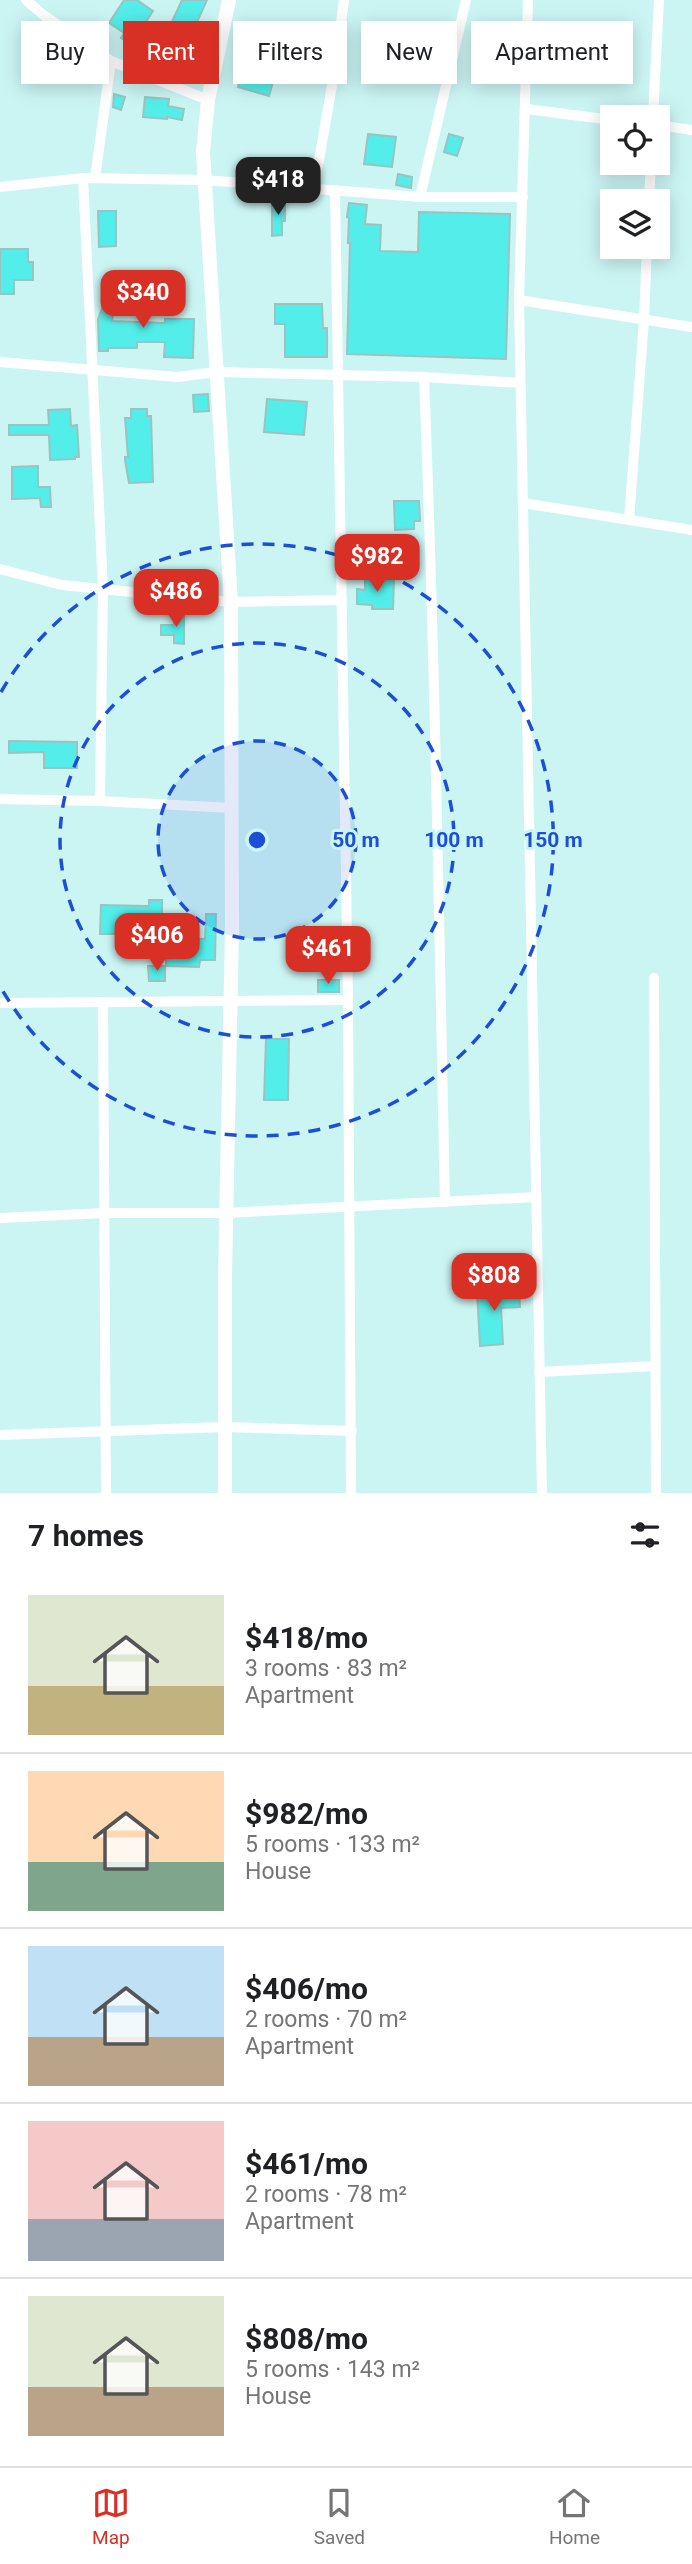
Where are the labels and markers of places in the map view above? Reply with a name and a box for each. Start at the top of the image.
pin: $418 [237,158,319,217]
pin: $340 [102,270,184,330]
pin: $982 [336,534,418,594]
pin: $486 [135,570,217,629]
centre of rings [245,828,269,852]
pin: $406 [116,914,198,973]
pin: $461 [287,926,369,986]
pin: $808 [453,1254,535,1313]

